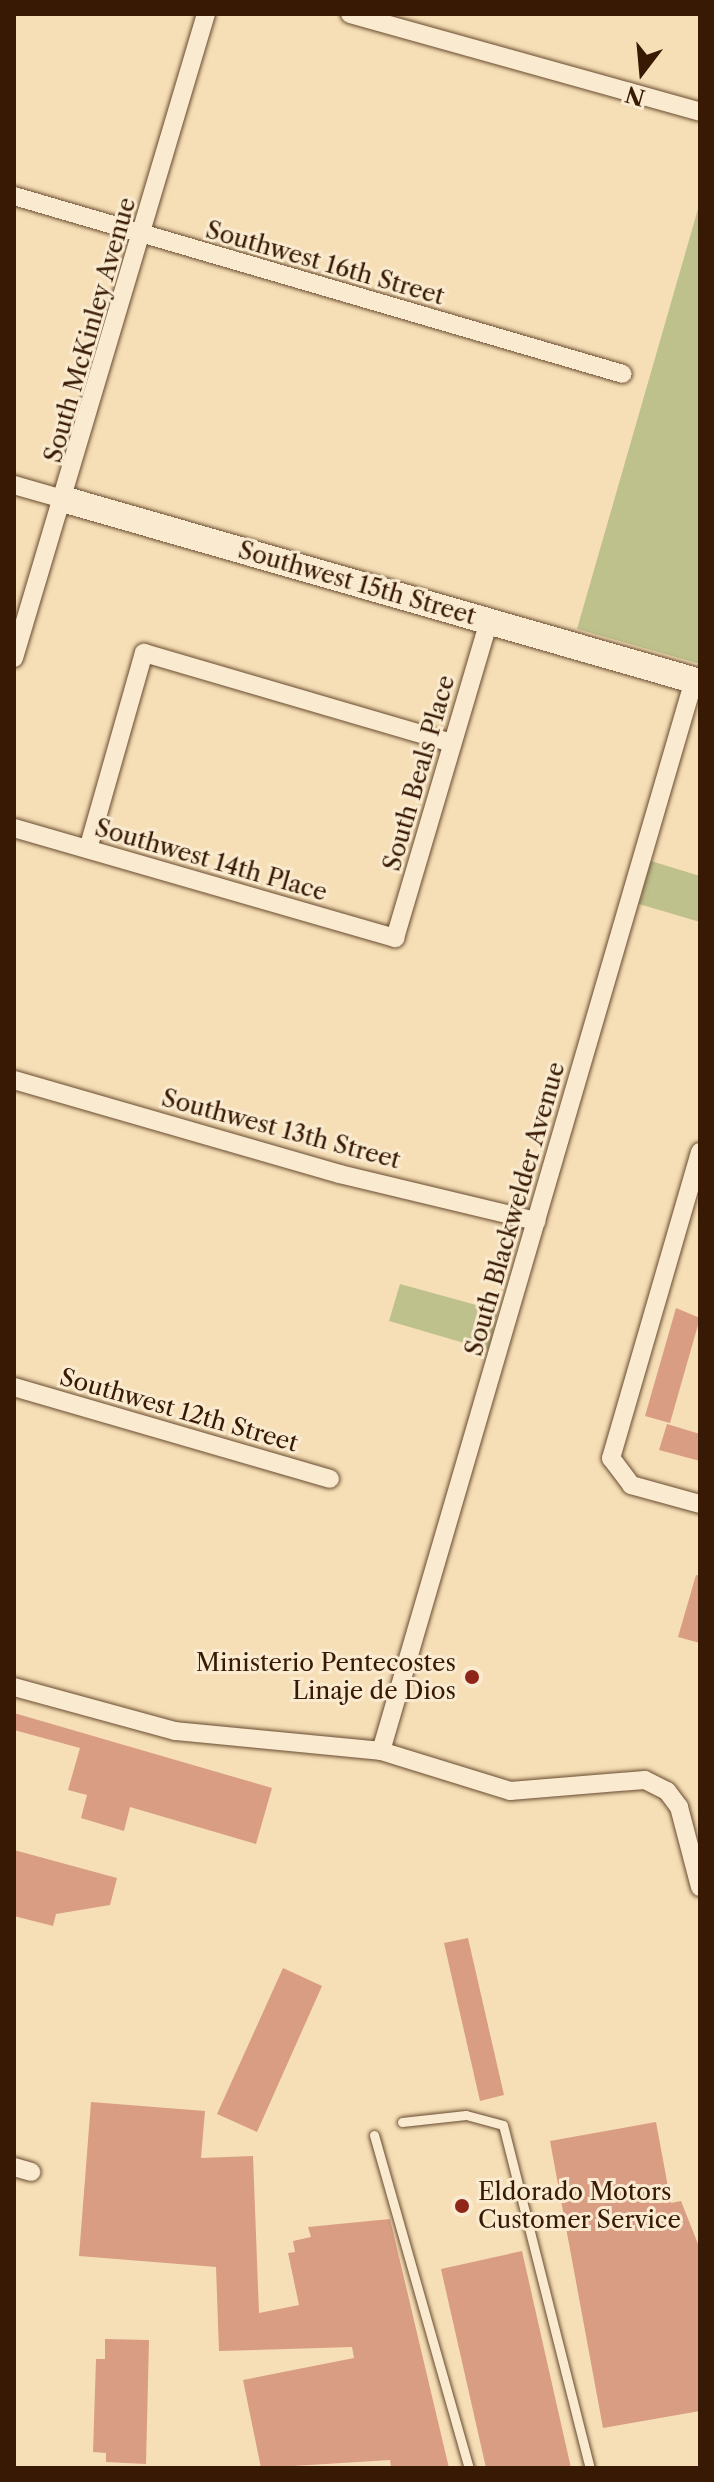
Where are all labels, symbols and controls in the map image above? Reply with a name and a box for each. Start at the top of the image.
north arrow [602,32,682,112]
text: N [622,80,648,111]
street label: South McKinley Avenue [38,193,142,467]
street label: Southwest 16th Street [202,215,448,311]
street label: Southwest 15th Street [235,535,479,631]
street label: South Beals Place [377,672,461,874]
street label: Southwest 14th Place [92,813,330,907]
street label: South Blackwelder Avenue [459,1058,571,1360]
street label: Southwest 13th Street [159,1083,403,1175]
street label: Southwest 12th Street [57,1362,301,1458]
place label: Ministerio Pentecostes Linaje de Dios [196,1649,456,1705]
marker: Ministerio Pentecostes Linaje de Dios [463,1668,481,1686]
place label: Eldorado Motors Customer Service [478,2178,681,2234]
marker: Eldorado Motors Customer Service [453,2197,471,2215]

